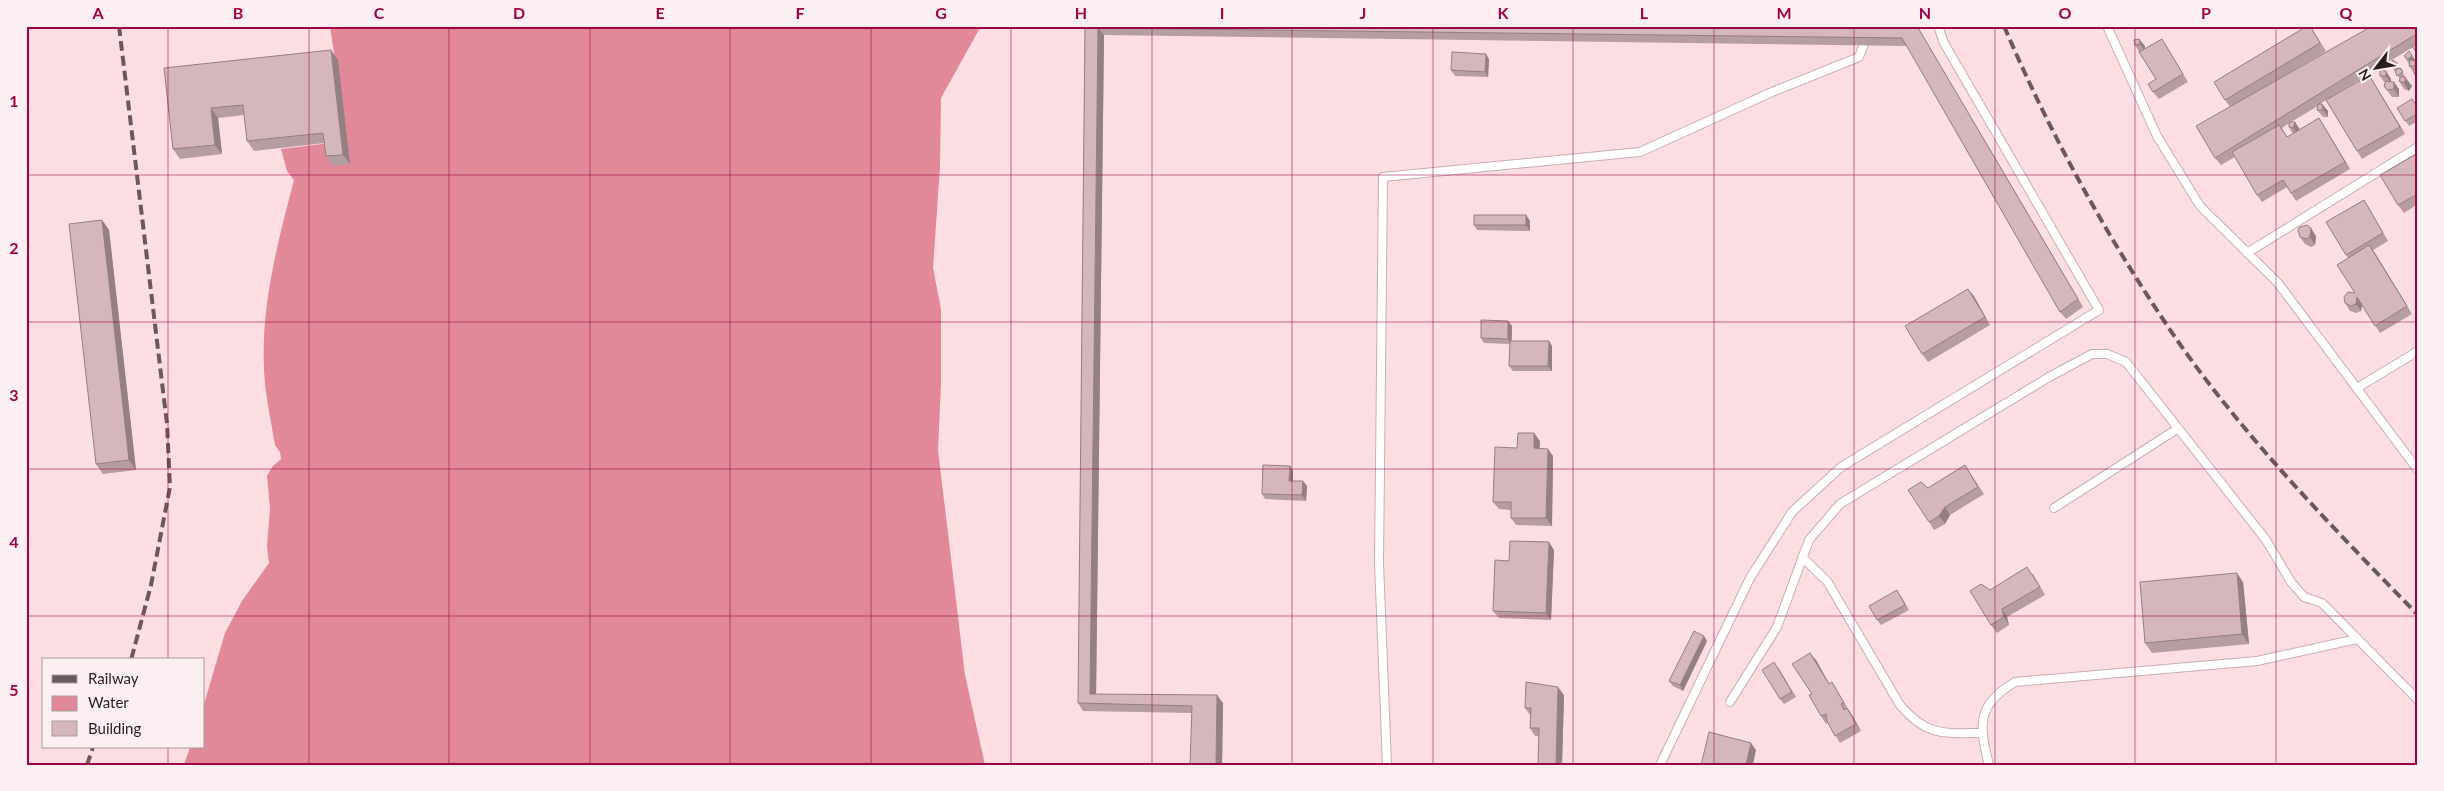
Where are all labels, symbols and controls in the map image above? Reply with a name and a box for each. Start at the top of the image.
text: A [91,3,104,22]
text: B [233,3,243,22]
text: C [374,3,385,22]
text: D [513,3,525,22]
text: E [655,3,665,22]
text: F [795,3,805,22]
text: G [935,3,947,22]
text: H [1075,3,1087,22]
text: I [1220,3,1224,22]
text: J [1360,3,1366,22]
text: K [1498,3,1510,22]
text: L [1640,3,1649,22]
text: M [1776,3,1792,22]
text: N [1919,3,1931,22]
text: O [2059,3,2072,22]
text: P [2201,3,2211,22]
text: Q [2340,3,2353,22]
north arrow [2352,42,2402,92]
text: N [2354,66,2374,84]
text: 1 [9,91,19,110]
text: 2 [9,238,19,257]
text: 3 [9,385,19,404]
text: 4 [9,532,19,551]
legend [42,658,205,748]
text: Railway [88,669,139,687]
text: 5 [9,680,19,699]
text: Water [88,693,129,711]
text: Building [88,719,141,737]

